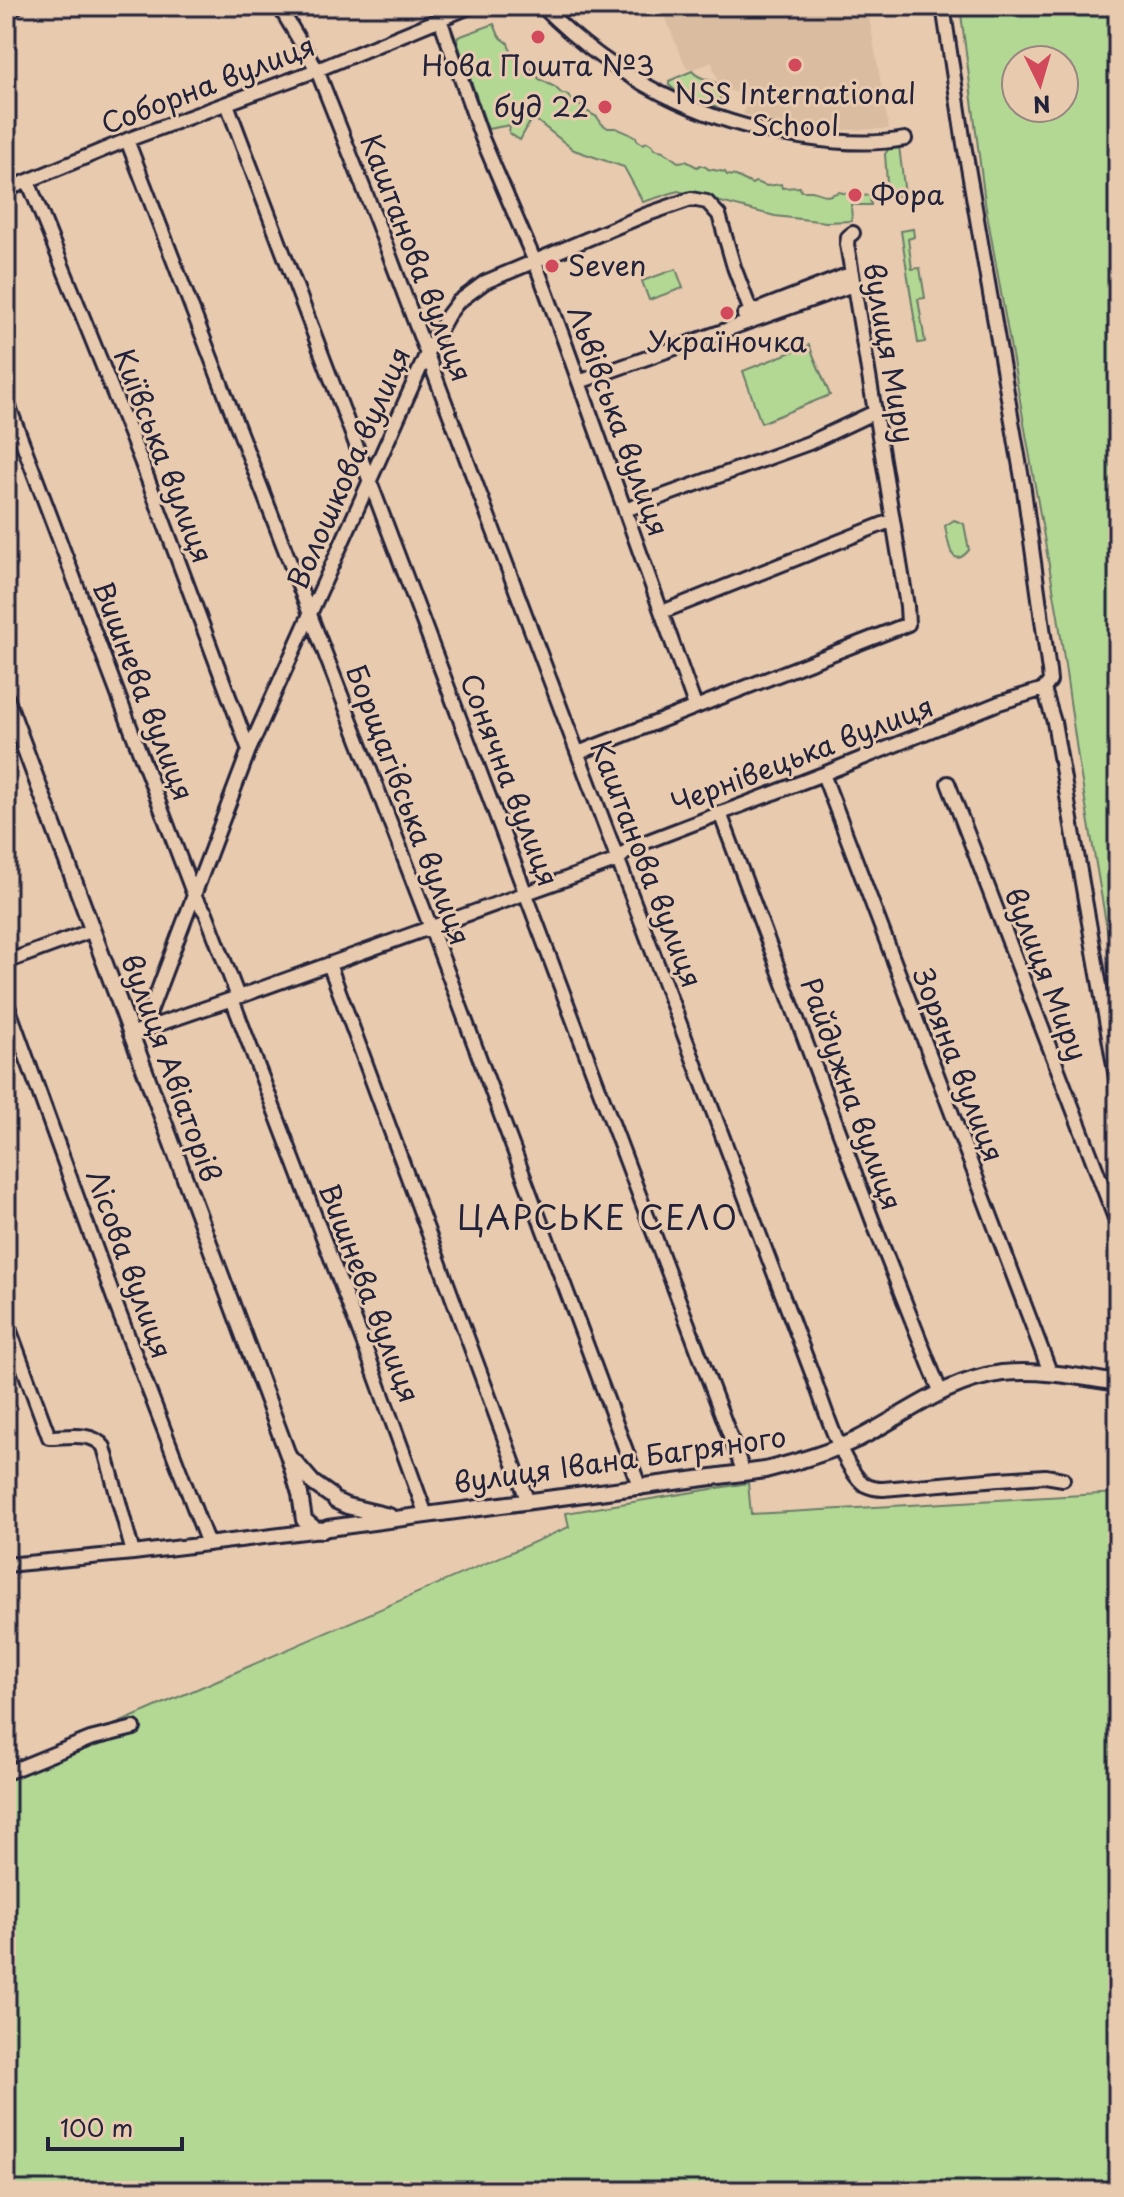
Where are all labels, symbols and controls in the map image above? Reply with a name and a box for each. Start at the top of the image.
street label: Соборна вулиця [94,23,321,144]
marker: Нова Пошта №3 [529,28,547,46]
place label: Нова Пошта №3 [421,43,655,86]
north arrow [1000,44,1080,124]
marker: NSS International School [786,56,804,74]
place label: NSS International School [674,71,916,146]
place label: буд 22 [494,84,589,127]
text: N [1032,88,1052,123]
marker: буд 22 [596,98,614,116]
street label: Каштанова вулиця [350,128,484,387]
place label: Фора [871,172,944,215]
marker: Фора [846,186,864,204]
place label: Seven [568,243,646,286]
marker: Seven [543,257,561,275]
street label: вулиця Миру [853,259,927,446]
street label: Львівська вулиця [558,299,681,542]
marker: Україночка [718,304,736,322]
place label: Україночка [647,319,807,362]
street label: Волошкова вулиця [275,340,420,595]
street label: Київська вулиця [104,342,225,569]
street label: Вишнева вулиця [83,574,206,806]
street label: Борщагівська вулиця [336,658,483,951]
street label: Сонячна вулиця [450,667,571,892]
street label: Чернівецька вулиця [664,684,939,824]
street label: Каштанова вулиця [580,734,714,993]
street label: вулиця Миру [995,881,1100,1066]
street label: вулиця Авіаторів [111,948,234,1187]
street label: Зоряна вулиця [903,961,1016,1168]
street label: Райдужна вулиця [790,971,914,1216]
street label: Лісова вулиця [76,1163,185,1364]
street label: Вишнева вулиця [309,1176,432,1408]
district label: ЦАРСЬКЕ СЕЛО [457,1193,739,1241]
street label: вулиця Івана Багряного [451,1414,789,1503]
scale bar [48,2101,182,2151]
text: 100 m [60,2109,133,2145]

